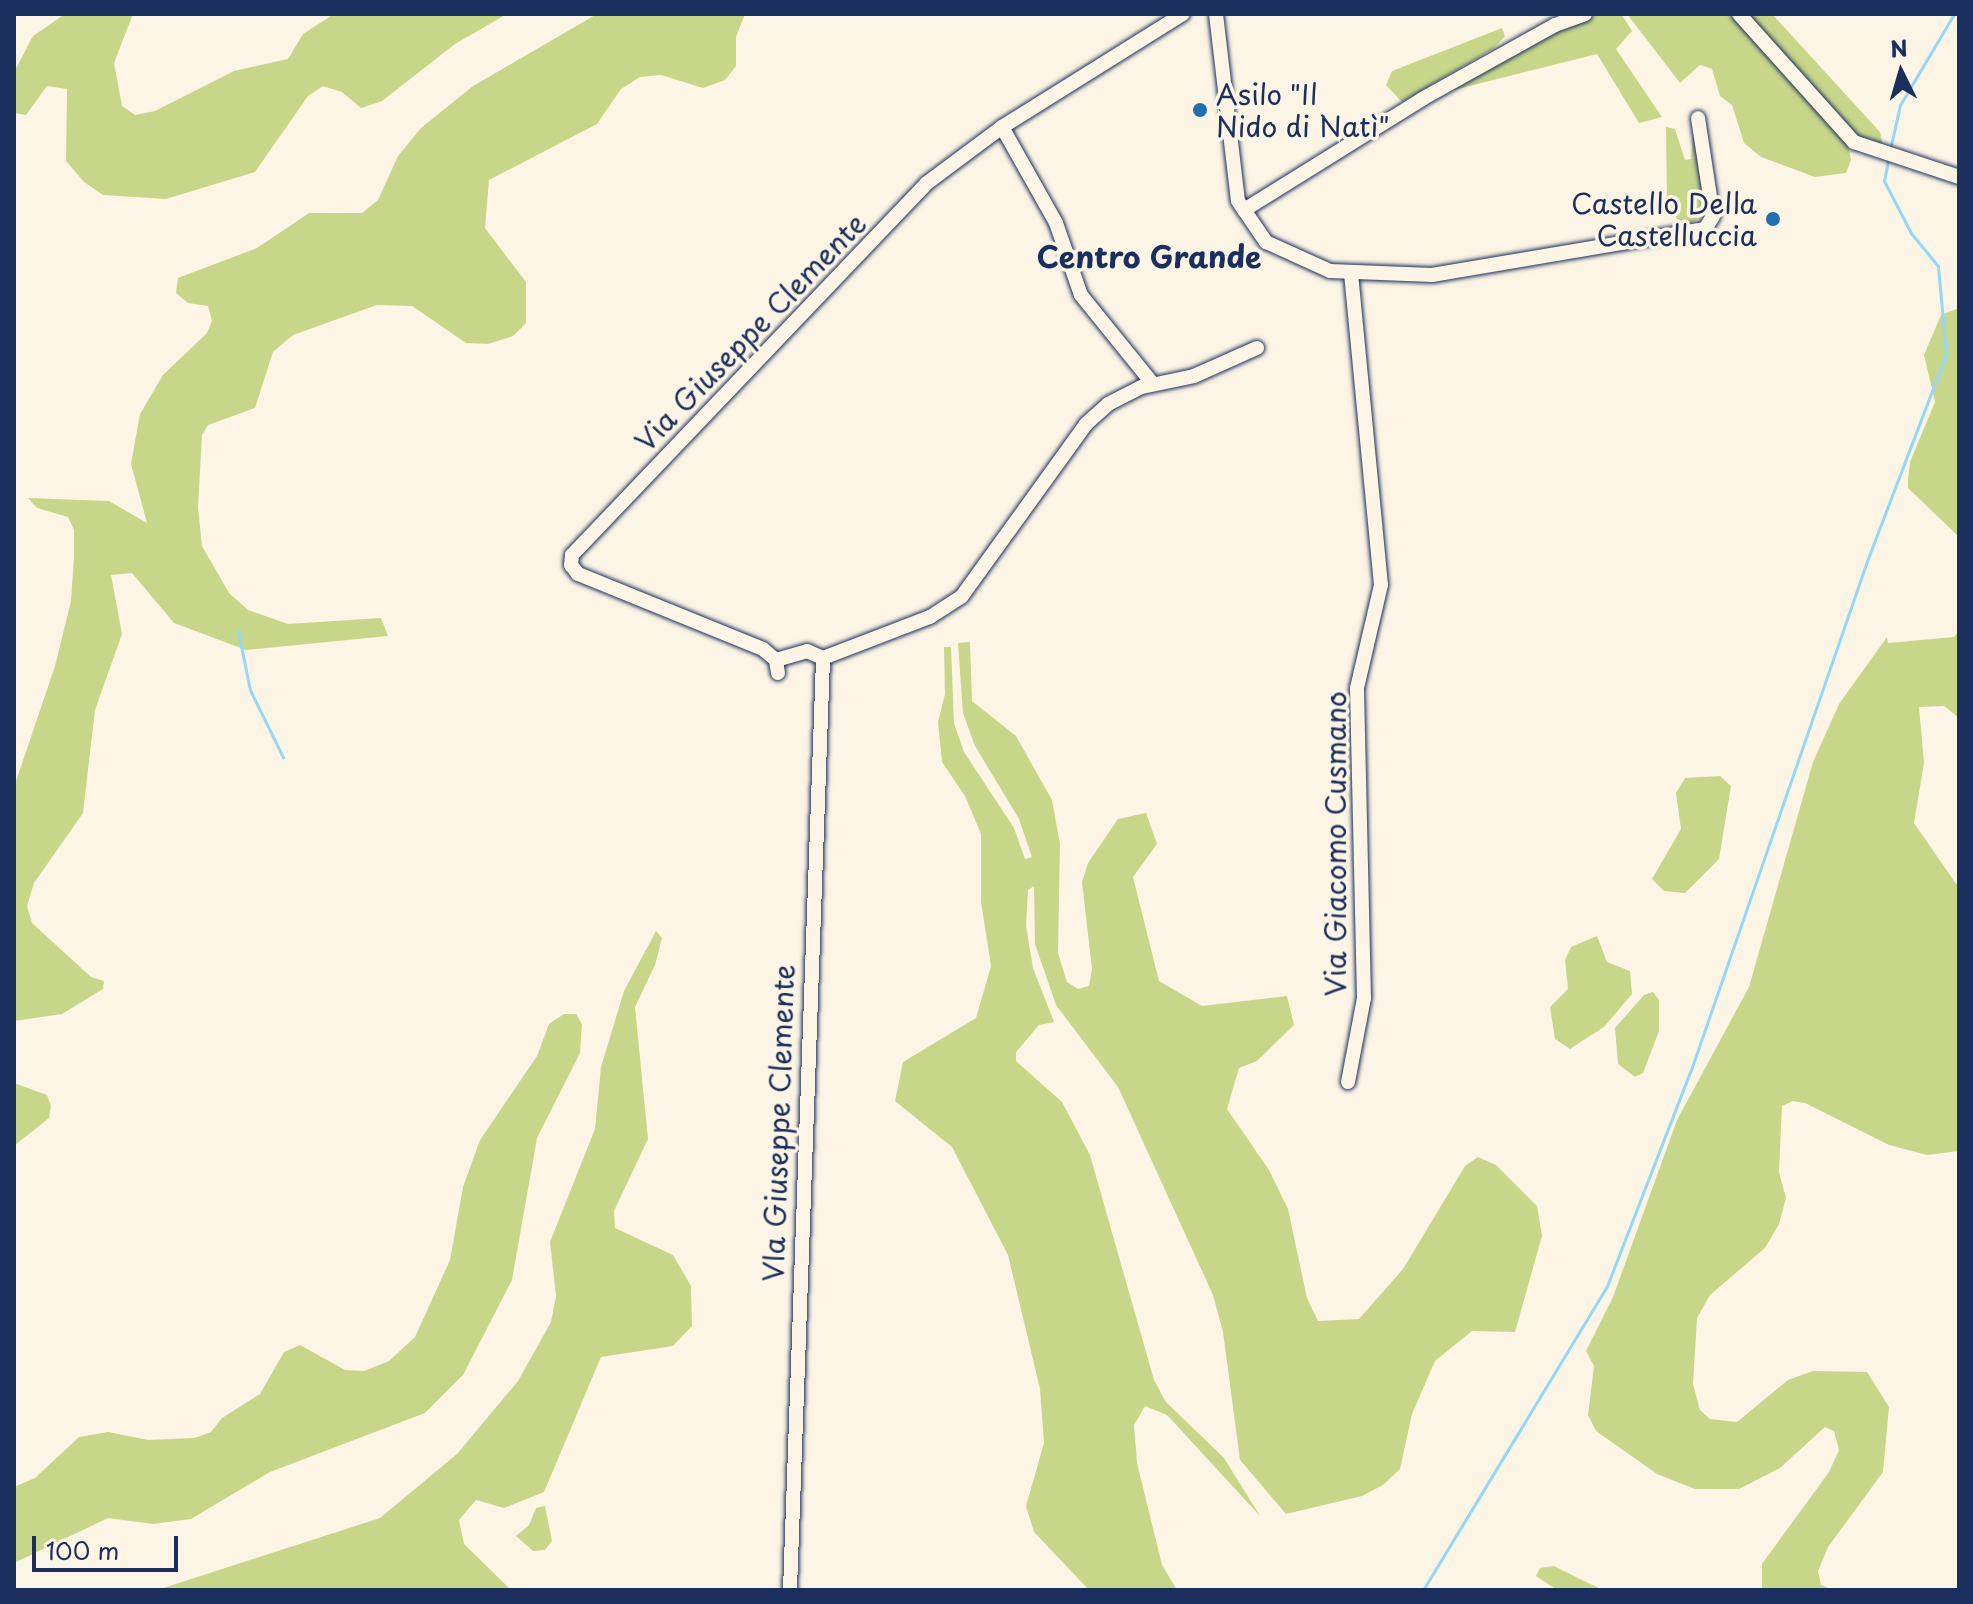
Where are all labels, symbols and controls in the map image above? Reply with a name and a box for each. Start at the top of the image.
text: N [1889,30,1909,65]
north arrow [1861,32,1941,112]
place label: Asilo "Il Nido di Natì" [1216,77,1390,143]
marker: Asilo "Il Nido di Natì" [1191,101,1209,119]
place label: Castello Della Castelluccia [1570,186,1757,252]
street label: Via Giuseppe Clemente [629,207,871,457]
marker: Castello Della Castelluccia [1764,210,1782,228]
district label: Centro Grande [1036,238,1262,274]
street label: Via Giacomo Cusmano [1318,691,1352,997]
street label: VIa Giuseppe Clemente [756,965,800,1281]
scale bar [36,1520,182,1570]
text: 100 m [46,1532,119,1568]

